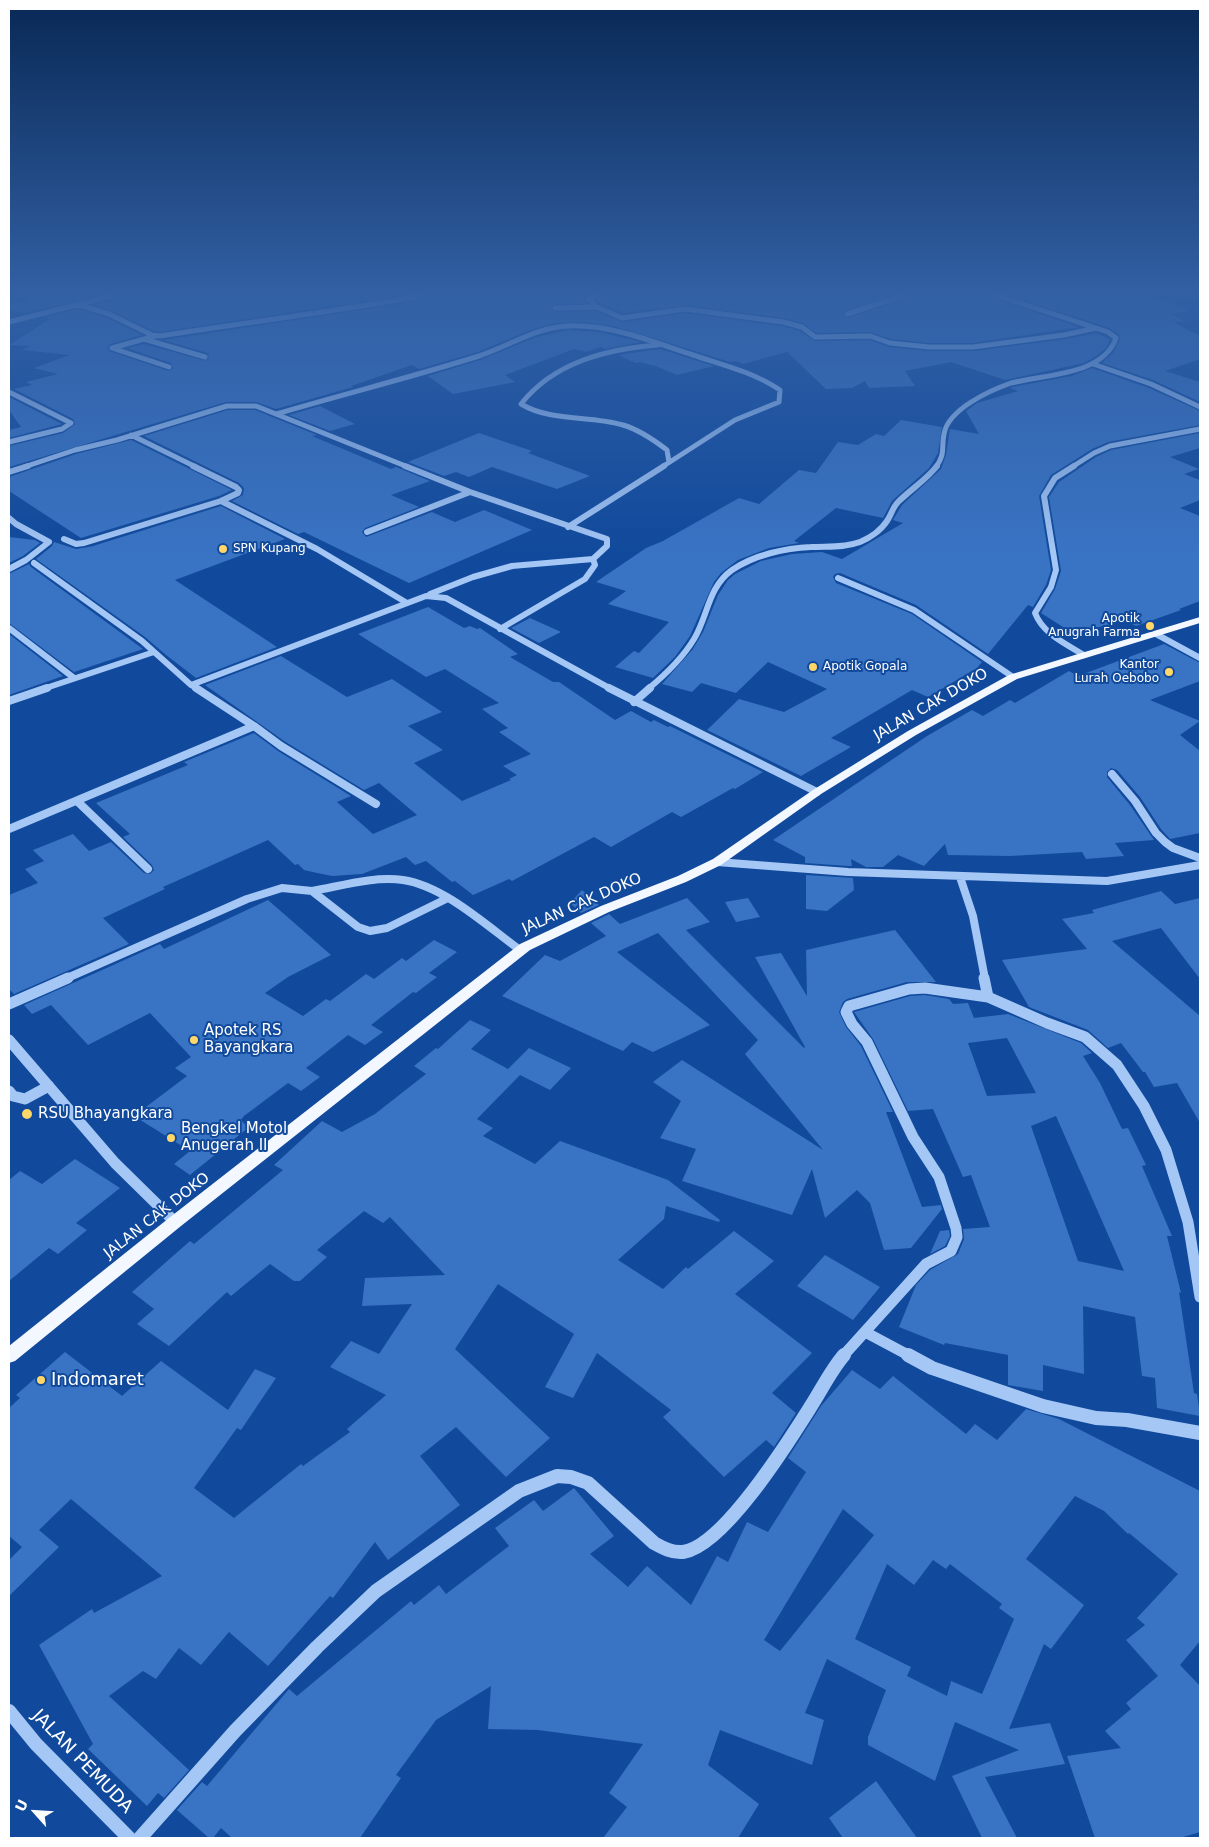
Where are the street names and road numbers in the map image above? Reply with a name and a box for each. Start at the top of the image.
street label: JALAN CAK DOKO [871,665,991,745]
street label: JALAN CAK DOKO [519,870,645,938]
street label: JALAN CAK DOKO [101,1169,213,1263]
street label: JALAN PEMUDA [27,1706,137,1818]

